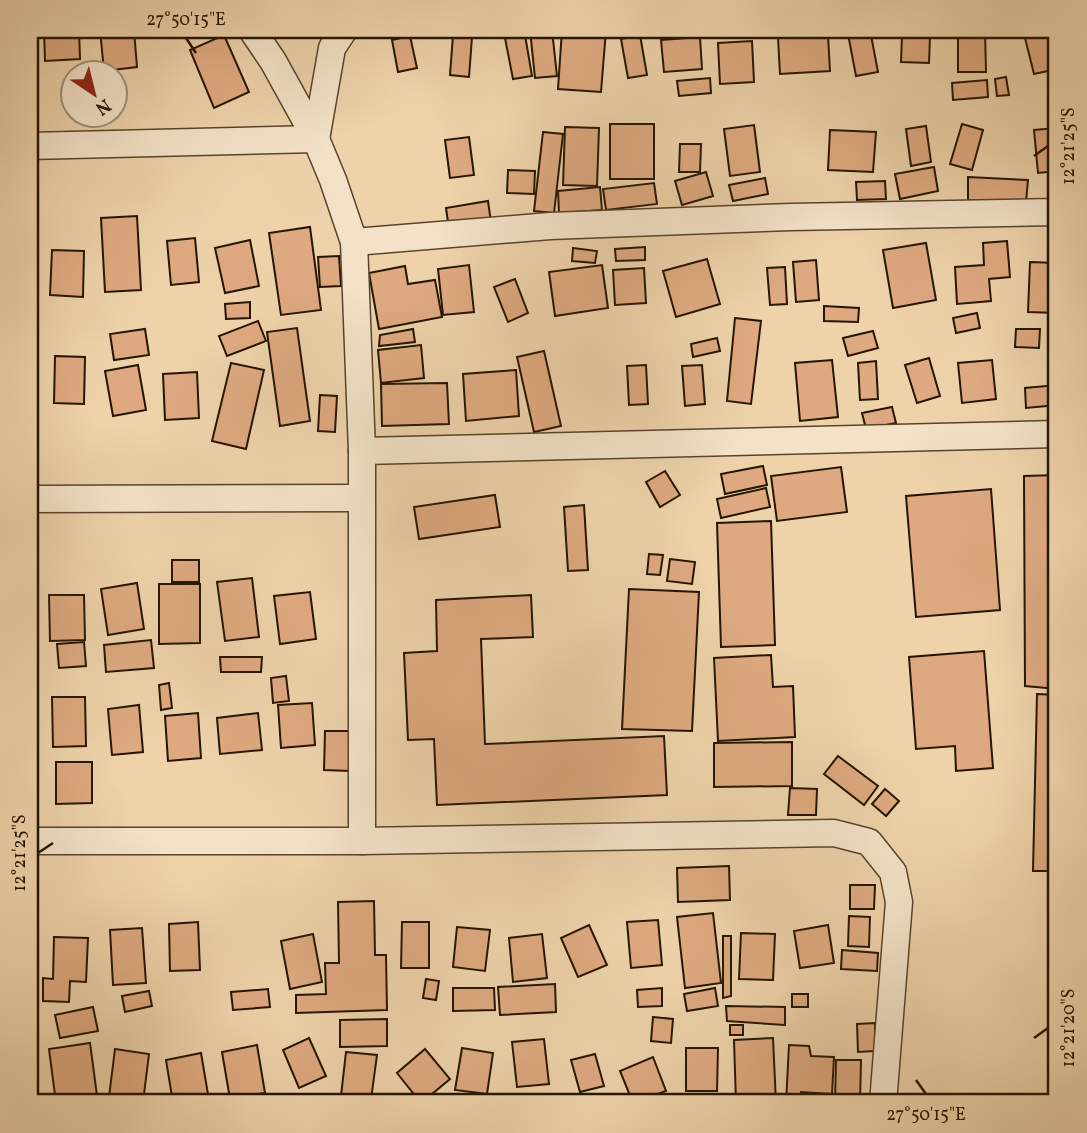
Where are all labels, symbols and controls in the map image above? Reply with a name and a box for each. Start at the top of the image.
text: 27°50'15"E [146,8,226,33]
north arrow [60,60,130,130]
text: N [89,92,116,121]
text: 12°21'25"S [1057,107,1082,185]
text: 12°21'25"S [8,814,33,892]
text: 12°21'20"S [1057,988,1082,1068]
text: 27°50'15"E [886,1103,966,1128]

